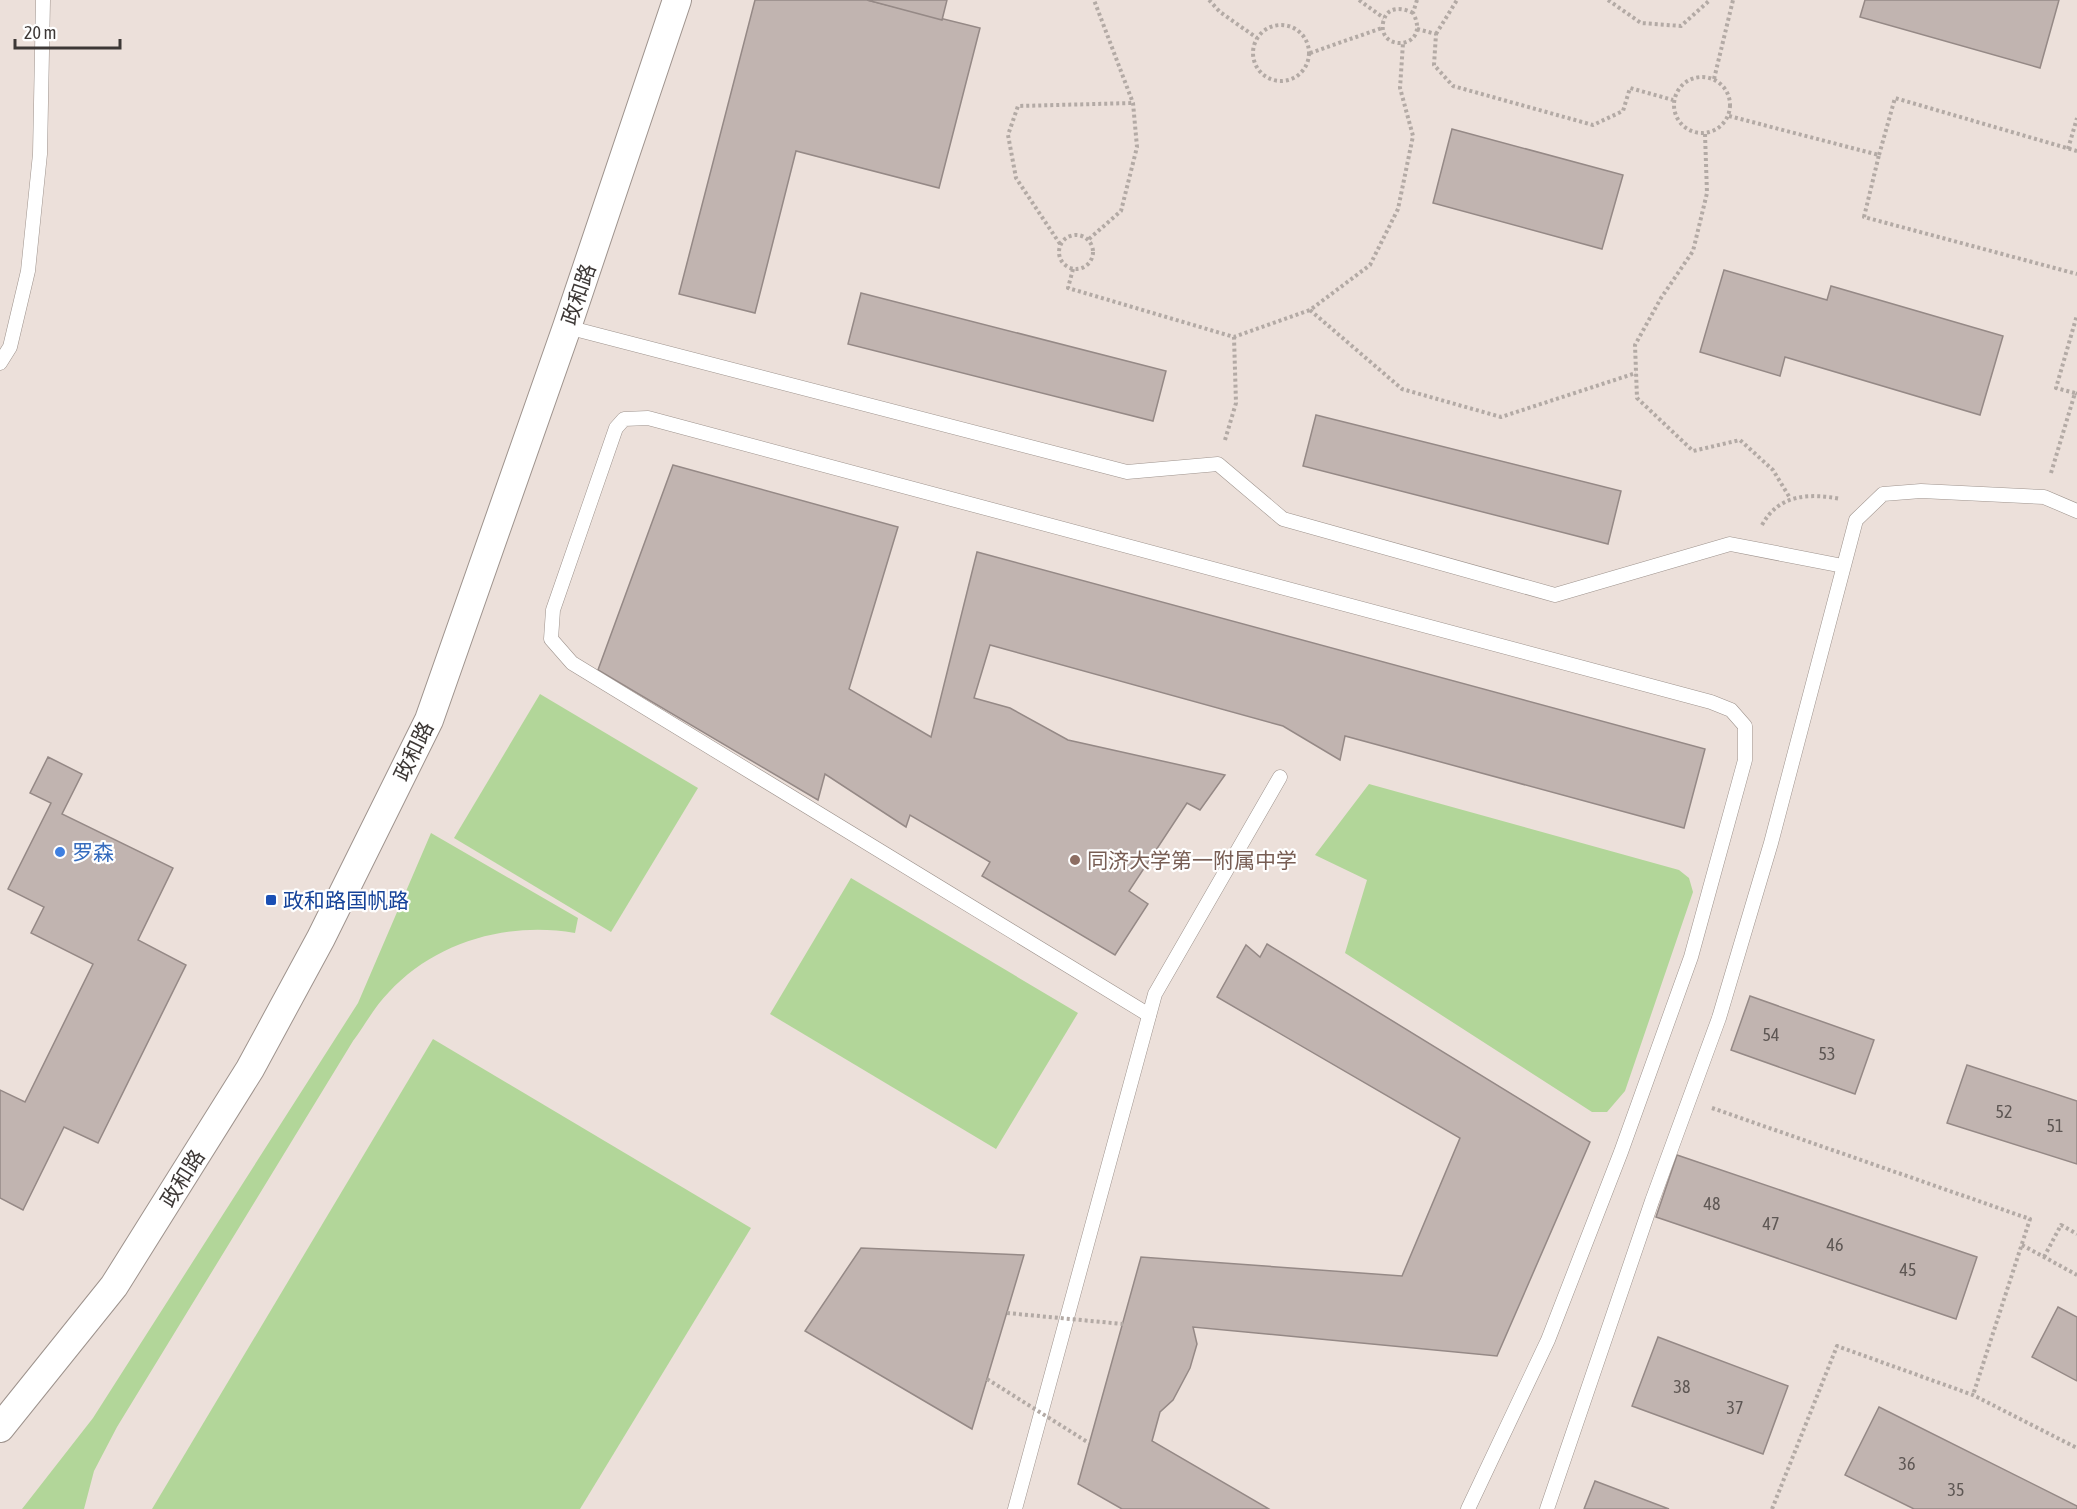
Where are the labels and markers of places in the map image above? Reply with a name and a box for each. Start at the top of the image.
place label: 罗森 [72,840,114,864]
marker: 罗森 [53,845,67,859]
place label: 同济大学第一附属中学 [1087,848,1297,872]
marker: 同济大学第一附属中学 [1068,853,1082,867]
place label: 政和路国帆路 [283,888,409,912]
marker: 政和路国帆路 [264,893,278,907]

